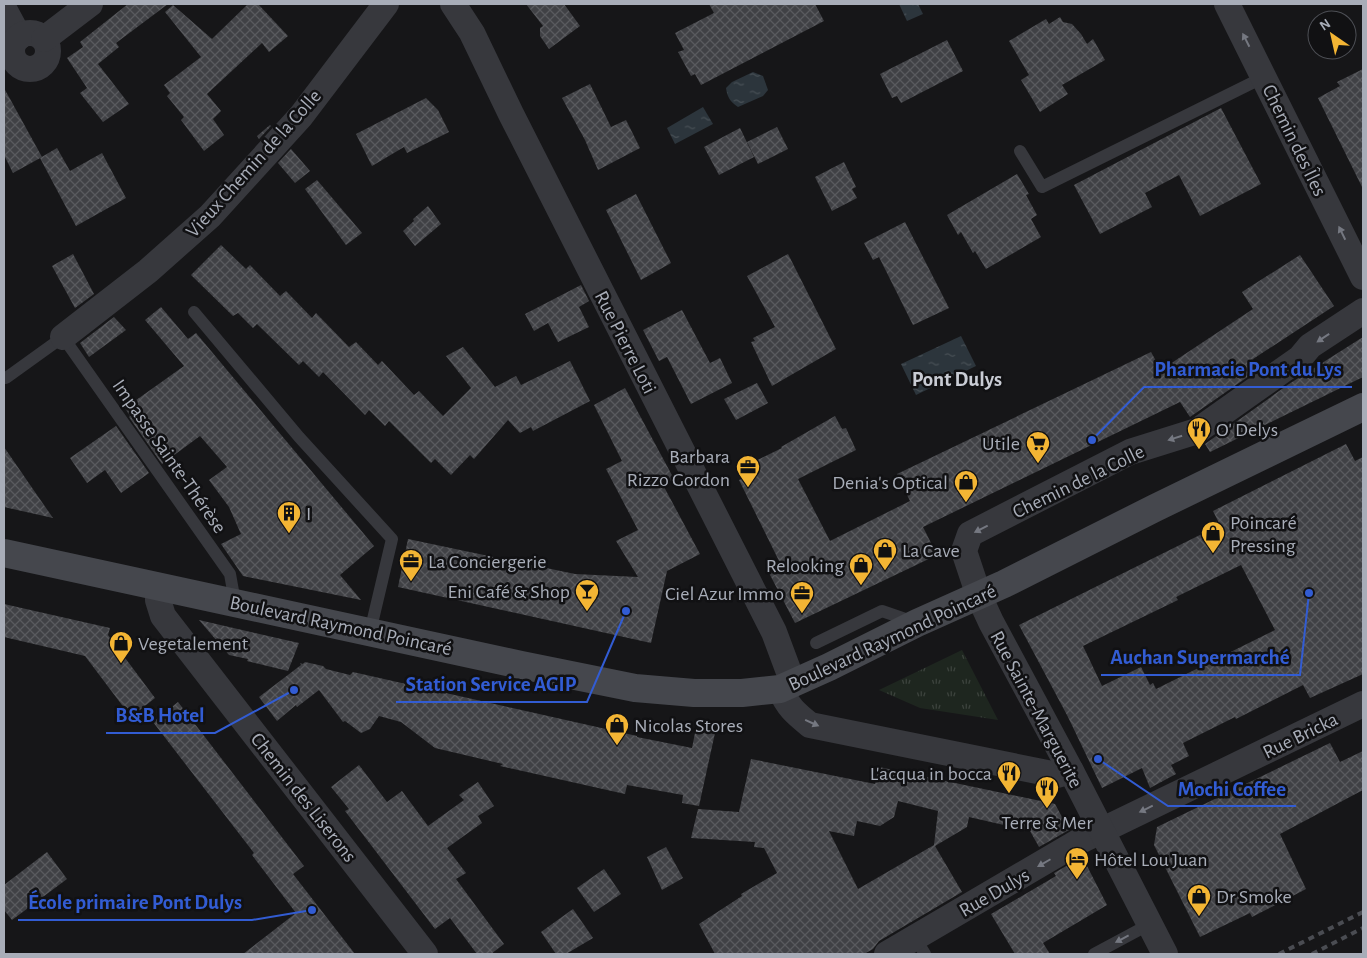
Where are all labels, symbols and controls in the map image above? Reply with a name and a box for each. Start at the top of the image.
north arrow [1307,10,1357,60]
text: N [1317,17,1333,34]
one-way arrow [1242,33,1250,48]
street label: Chemin des Îles [1258,81,1331,199]
street label: Vieux Chemin de la Colle [182,86,325,241]
one-way arrow [1337,226,1345,240]
street label: Rue Pierre Loti [591,288,660,397]
one-way arrow [1316,333,1329,343]
callout: Pharmacie Pont du Lys [1144,351,1352,387]
text: Pharmacie Pont du Lys [1154,359,1342,380]
district label: Pont Dulys [912,369,1002,390]
street label: Impasse Sainte-Thérèse [109,376,230,537]
restaurant icon: O' Delys [1186,416,1212,450]
place label: O' Delys [1216,420,1278,440]
supermarket icon: Utile [1025,430,1051,464]
place label: Utile [982,434,1020,454]
one-way arrow [1167,434,1182,442]
street label: Chemin de la Colle [1009,441,1147,522]
place label: Barbara Rizzo Gordon [627,447,730,490]
office icon: Barbara Rizzo Gordon [735,454,761,488]
shop icon: Denia's Optical [953,469,979,503]
place label: Denia's Optical [832,473,948,493]
building icon: I [276,500,302,534]
place label: I [306,504,311,524]
place label: Poincaré Pressing [1230,513,1297,556]
shop icon: Poincaré Pressing [1200,520,1226,554]
one-way arrow [973,525,988,533]
shop icon: La Cave [872,537,898,571]
place label: La Cave [902,541,960,561]
office icon: La Conciergerie [398,548,424,582]
place label: La Conciergerie [428,552,547,572]
shop icon: Relooking [848,552,874,586]
place label: Relooking [766,556,844,576]
bar icon: Eni Café & Shop [574,578,600,612]
office icon: Ciel Azur Immo [789,580,815,614]
street label: Boulevard Raymond Poincaré [786,581,999,695]
place label: Eni Café & Shop [448,582,570,602]
place label: Ciel Azur Immo [665,584,784,604]
street label: Boulevard Raymond Poincaré [228,593,454,659]
street label: Rue Sainte-Marguerite [986,628,1086,791]
shop icon: Vegetalement [108,630,134,664]
place label: Vegetalement [138,634,249,654]
callout: Auchan Supermarché [1101,639,1300,675]
text: Auchan Supermarché [1110,647,1290,668]
callout: Station Service AGIP [396,666,587,702]
text: Station Service AGIP [406,674,577,695]
callout: B&B Hotel [106,697,215,733]
text: B&B Hotel [115,705,205,726]
street label: Rue Bricka [1260,709,1341,763]
shop icon: Nicolas Stores [604,712,630,746]
place label: Nicolas Stores [634,716,743,736]
one-way arrow [804,719,819,728]
street label: Chemin des Liserons [247,729,360,866]
restaurant icon: L'acqua in bocca [996,760,1022,794]
place label: L'acqua in bocca [870,764,992,784]
callout: Mochi Coffee [1168,770,1296,806]
restaurant icon: Terre & Mer [1034,775,1060,809]
text: Mochi Coffee [1178,779,1286,800]
one-way arrow [1139,806,1153,814]
place label: Terre & Mer [1001,813,1093,833]
hotel icon: Hôtel Lou Juan [1064,846,1090,880]
place label: Hôtel Lou Juan [1094,850,1208,870]
one-way arrow [1037,858,1050,867]
street label: Rue Dulys [956,865,1033,921]
shop icon: Dr Smoke [1186,883,1212,917]
callout: École primaire Pont Dulys [18,884,252,920]
place label: Dr Smoke [1216,887,1292,907]
text: École primaire Pont Dulys [28,889,242,913]
one-way arrow [1115,935,1129,944]

